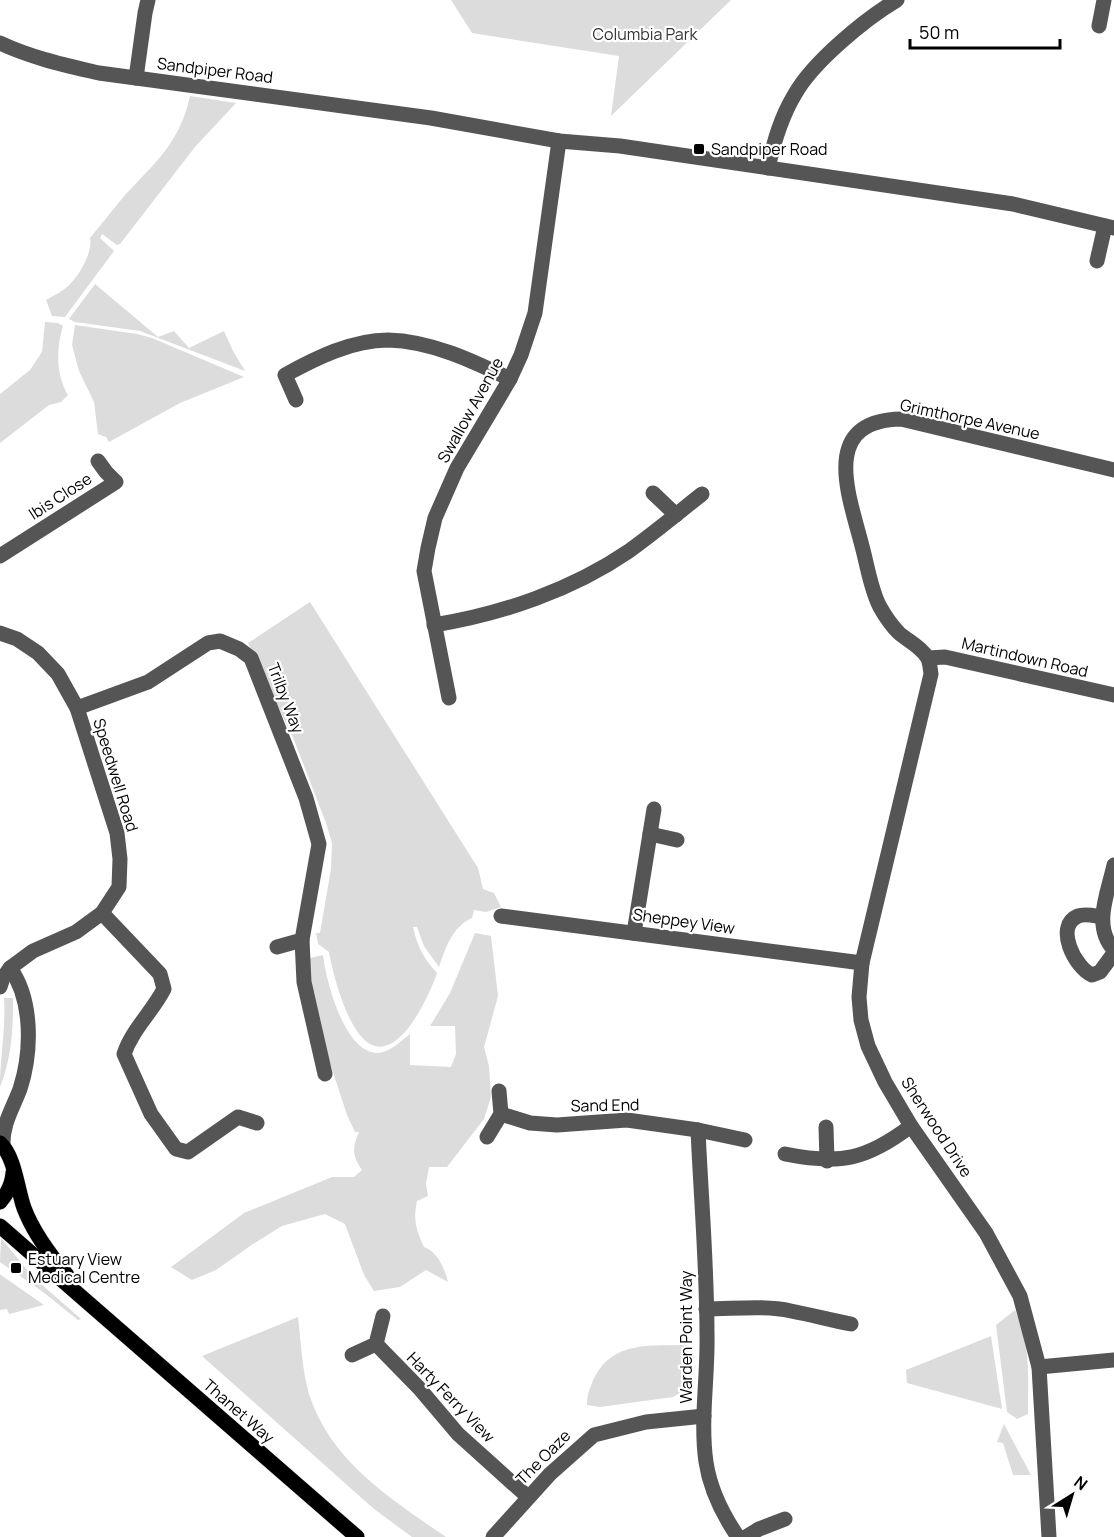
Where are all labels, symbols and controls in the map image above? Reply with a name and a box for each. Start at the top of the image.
scale bar [910,12,1060,50]
text: 50 m [919,20,959,44]
park label: Columbia Park [593,23,699,45]
street label: Sandpiper Road [156,52,274,88]
place label: Sandpiper Road [711,138,828,160]
marker: Sandpiper Road [692,142,706,156]
street label: Swallow Avenue [432,353,508,467]
street label: Grimthorpe Avenue [898,393,1042,445]
street label: Ibis Close [24,467,96,525]
street label: Martindown Road [960,632,1090,682]
street label: Trilby Way [263,660,310,737]
street label: Speedwell Road [88,716,144,834]
street label: Sheppey View [632,903,736,939]
street label: Sherwood Drive [896,1073,978,1181]
street label: Sand End [570,1093,640,1117]
place label: Estuary View Medical Centre [28,1248,140,1288]
marker: Estuary View Medical Centre [9,1261,23,1275]
street label: Warden Point Way [675,1270,697,1404]
street label: Harty Ferry View [402,1347,500,1447]
street label: Thanet Way [199,1374,280,1448]
street label: The Oaze [511,1425,575,1489]
north arrow [1042,1465,1102,1525]
text: N [1070,1471,1092,1495]

